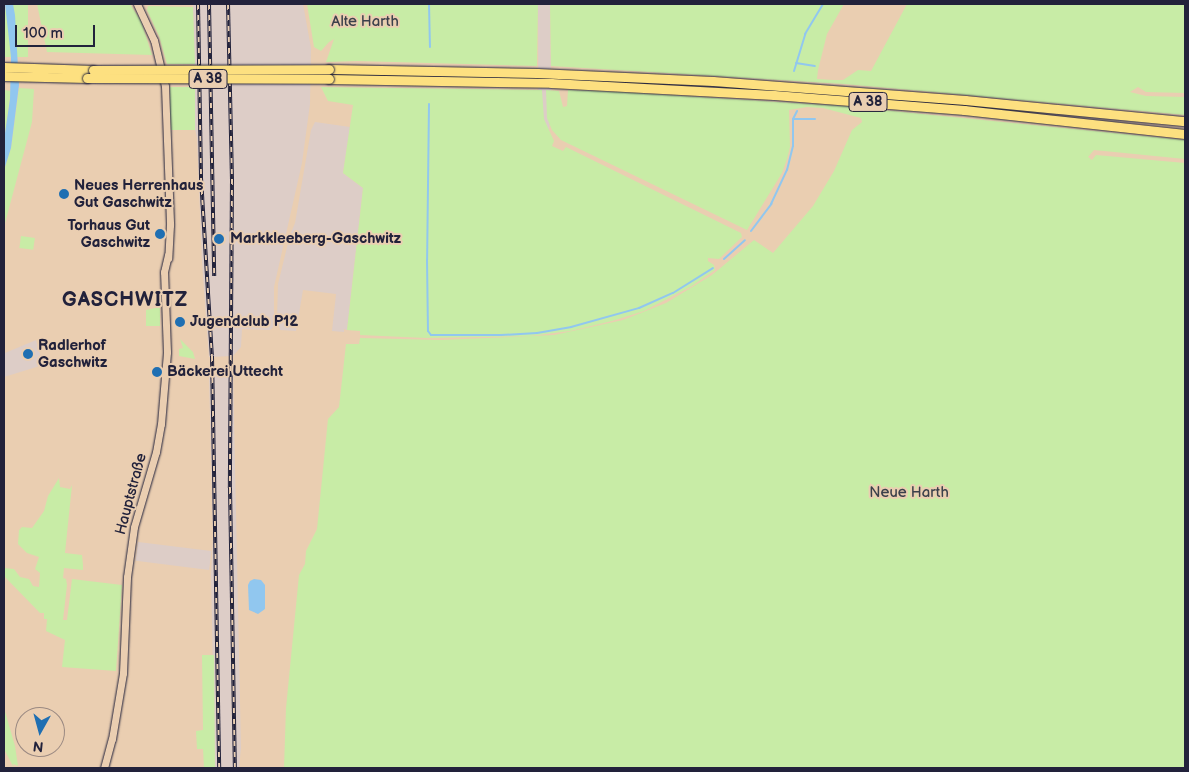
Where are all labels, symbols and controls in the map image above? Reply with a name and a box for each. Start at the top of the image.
park label: Alte Harth [331,13,399,31]
scale bar [18,15,98,47]
text: 100 m [23,24,63,43]
road number: A 38 [188,68,228,90]
road number: A 38 [848,90,888,114]
place label: Neues Herrenhaus Gut Gaschwitz [74,176,203,211]
marker: Neues Herrenhaus Gut Gaschwitz [58,188,70,200]
place label: Torhaus Gut Gaschwitz [67,216,150,251]
marker: Torhaus Gut Gaschwitz [154,228,166,240]
place label: Markkleeberg-Gaschwitz [230,230,401,248]
marker: Markkleeberg-Gaschwitz [212,232,226,246]
district label: GASCHWITZ [61,288,189,312]
place label: Jugendclub P12 [190,313,298,331]
marker: Jugendclub P12 [174,316,186,328]
place label: Radlerhof Gaschwitz [38,336,107,371]
marker: Radlerhof Gaschwitz [22,348,34,360]
place label: Bäckerei Uttecht [167,363,283,381]
marker: Bäckerei Uttecht [151,366,163,378]
street label: Hauptstraße [111,451,151,537]
park label: Neue Harth [869,484,949,502]
north arrow [15,707,65,757]
text: N [32,737,44,755]

